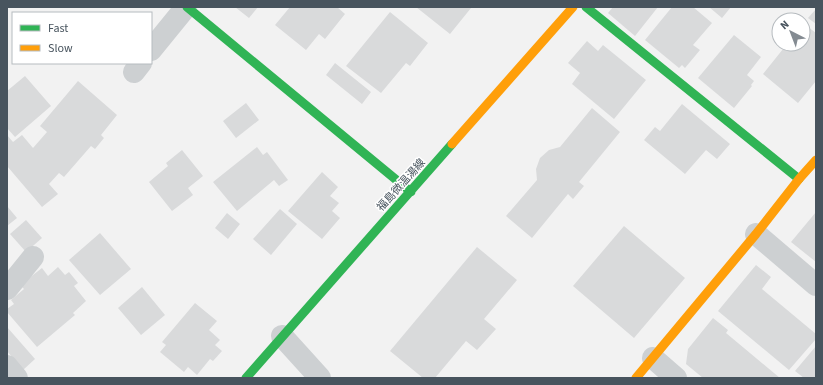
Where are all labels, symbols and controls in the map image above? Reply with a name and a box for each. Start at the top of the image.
legend [12,12,152,64]
north arrow [771,12,811,52]
text: N [777,17,792,33]
text: Fast [48,20,68,37]
text: Slow [48,40,73,57]
street label: 福島微温湯線 [373,155,429,215]

